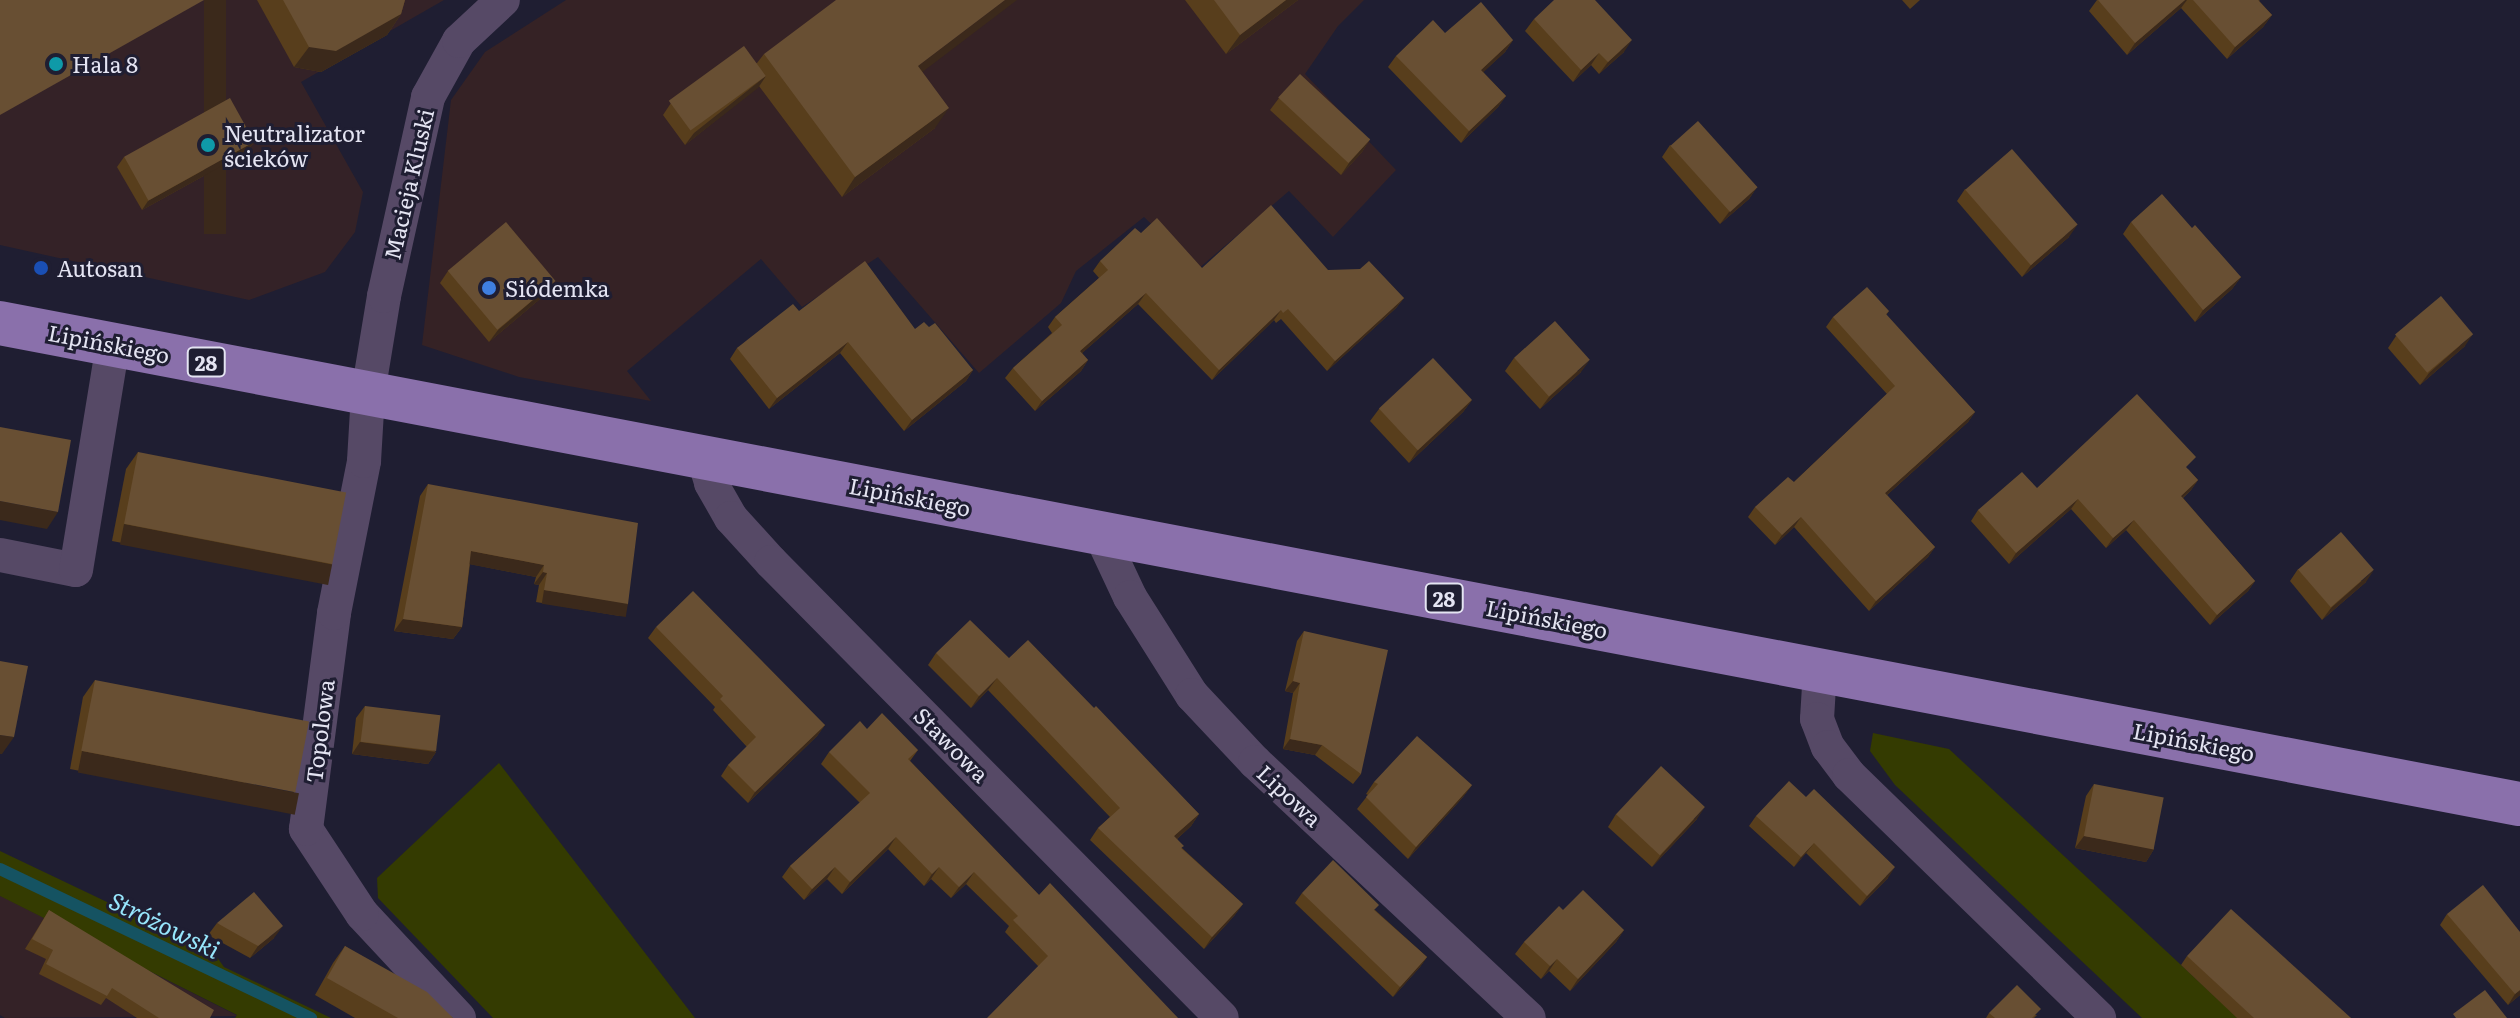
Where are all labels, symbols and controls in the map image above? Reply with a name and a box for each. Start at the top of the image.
place label: Hala 8 [72,51,138,77]
marker: Hala 8 [47,55,65,73]
street label: Macieja Kluski [378,106,438,262]
place label: Neutralizator ścieków [224,119,365,170]
marker: Neutralizator ścieków [199,136,217,154]
place label: Autosan [57,255,143,281]
marker: Autosan [32,259,50,277]
place label: Siódemka [505,275,609,301]
marker: Siódemka [480,279,498,297]
street label: Lipińskiego [46,318,172,368]
road number: 28 [186,346,226,378]
street label: Lipińskiego [847,471,973,521]
road number: 28 [1424,582,1464,614]
street label: Lipińskiego [1484,593,1610,643]
street label: Topolowa [300,678,338,784]
street label: Stawowa [909,701,995,787]
street label: Lipińskiego [2131,716,2257,766]
street label: Lipowa [1252,759,1328,831]
water label: Stróżowski [105,885,225,963]

